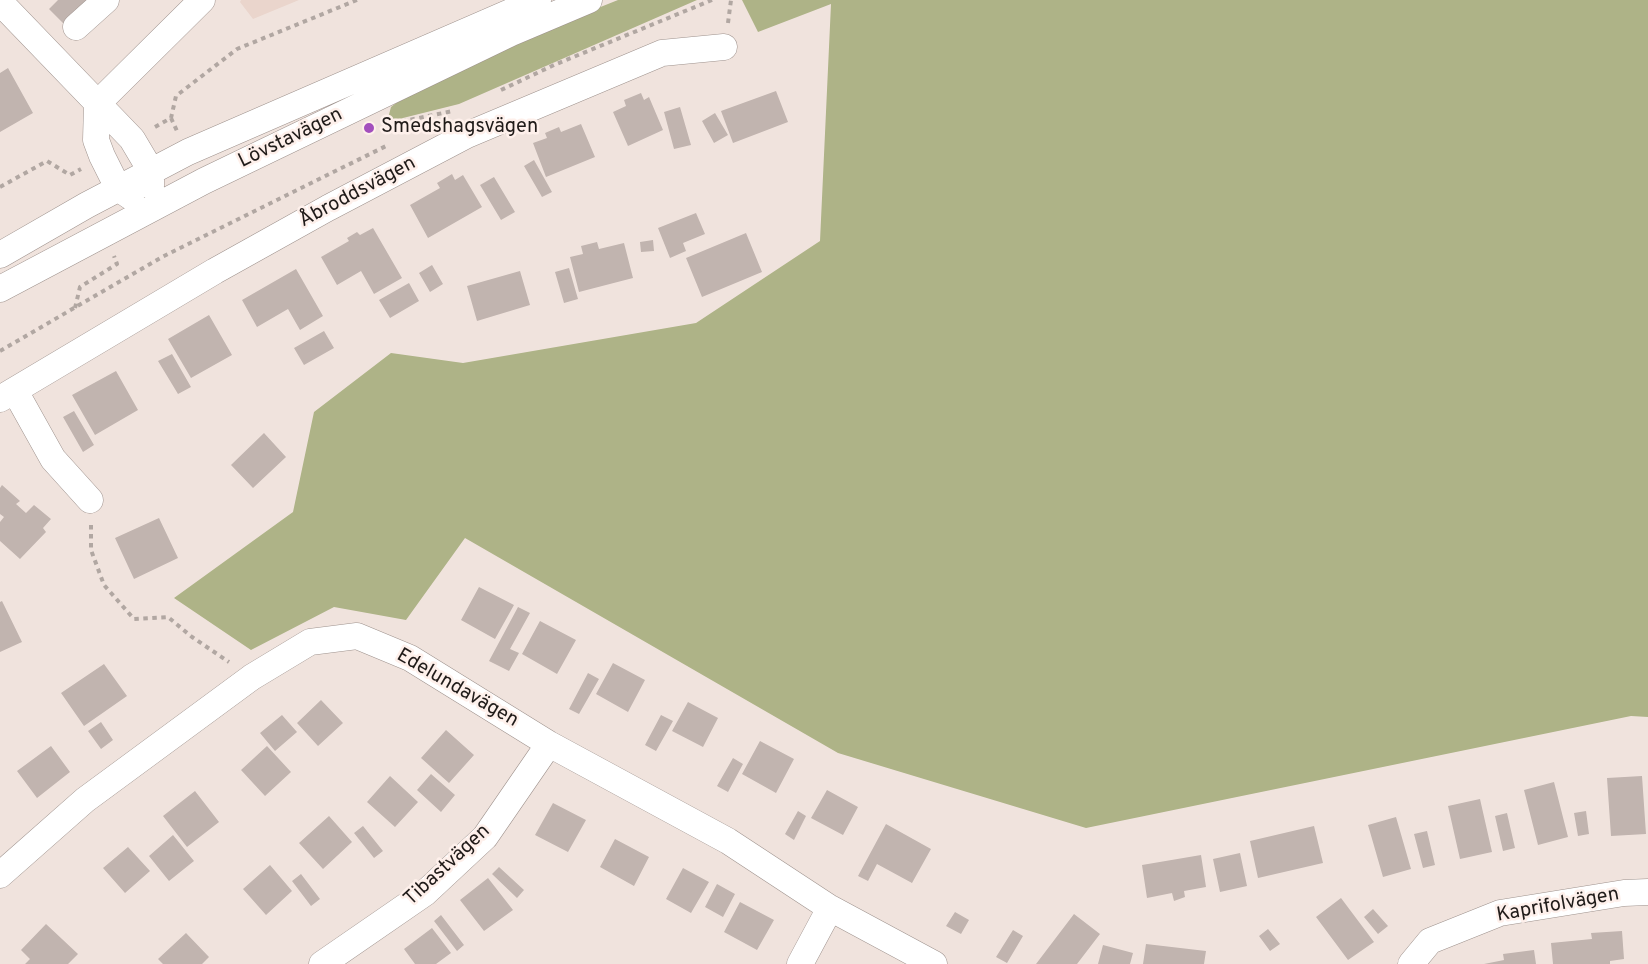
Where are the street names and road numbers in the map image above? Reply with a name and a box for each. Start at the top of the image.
street label: Lövstavägen [235,103,347,175]
street label: Åbroddsvägen [296,152,420,234]
street label: Edelundavägen [392,644,522,734]
street label: Tibastvägen [400,820,496,912]
street label: Kaprifolvägen [1495,883,1621,929]

